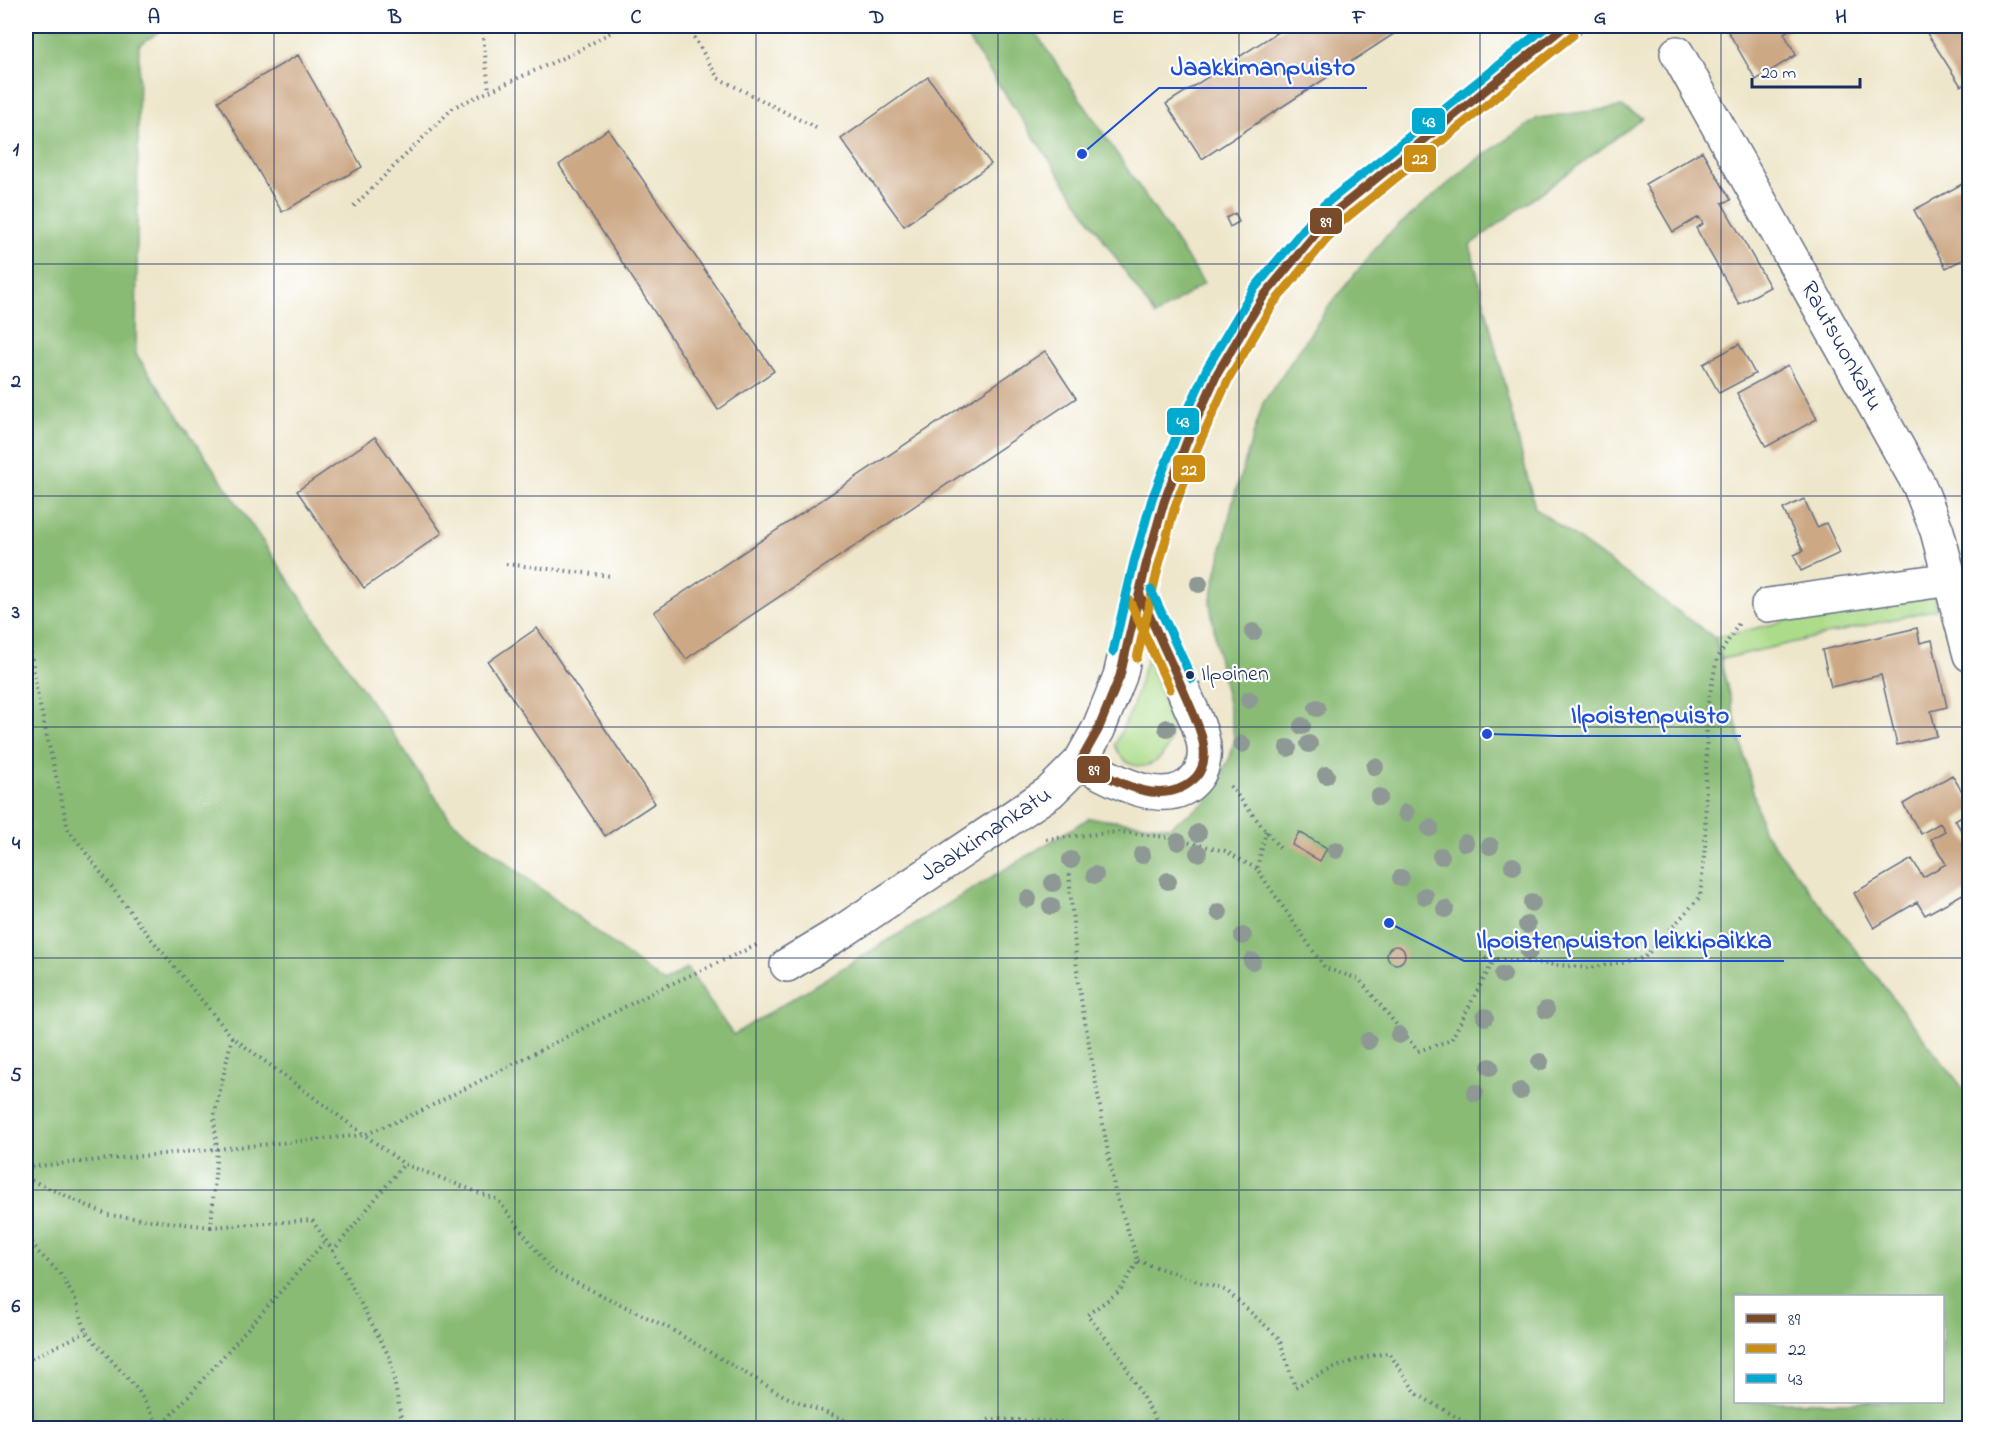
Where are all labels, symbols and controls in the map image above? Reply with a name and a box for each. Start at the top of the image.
text: A [148,4,160,33]
text: B [387,4,402,33]
text: C [631,4,642,33]
text: D [869,4,884,33]
text: E [1112,4,1124,33]
text: F [1352,4,1366,33]
text: G [1594,4,1607,33]
text: H [1835,4,1847,33]
callout: Jaakkimanpuisto [1159,44,1367,88]
text: Jaakkimanpuisto [1171,50,1355,88]
scale bar [1752,51,1860,89]
text: 20 m [1761,61,1796,87]
line badge: 43 [1411,107,1446,135]
text: 43 [1421,111,1436,135]
text: 1 [13,136,20,165]
line badge: 22 [1403,144,1437,173]
text: 22 [1411,148,1428,172]
line badge: 89 [1309,207,1343,235]
text: 89 [1320,211,1332,235]
street label: Rautsuonkatu [1791,275,1892,417]
text: 2 [10,368,21,397]
line badge: 43 [1166,407,1200,436]
text: 43 [1175,411,1190,435]
line badge: 22 [1172,454,1206,483]
text: 22 [1180,459,1197,483]
text: 3 [11,599,20,628]
place label: Ilpoinen [1201,659,1269,691]
marker: Ilpoinen [1184,669,1196,681]
callout: Ilpoistenpuisto [1558,692,1741,736]
text: Ilpoistenpuisto [1571,698,1729,736]
line badge: 89 [1076,755,1111,784]
text: 89 [1088,759,1100,783]
street label: Jaakkimankatu [913,778,1059,892]
text: 4 [12,830,21,859]
callout: Ilpoistenpuiston leikkipaikka [1464,917,1784,961]
text: Ilpoistenpuiston leikkipaikka [1476,923,1772,961]
text: 5 [10,1062,22,1091]
text: 6 [12,1293,21,1322]
legend [1734,1295,1944,1403]
text: 89 [1788,1308,1801,1334]
text: 22 [1788,1338,1806,1364]
text: 43 [1788,1368,1803,1394]

